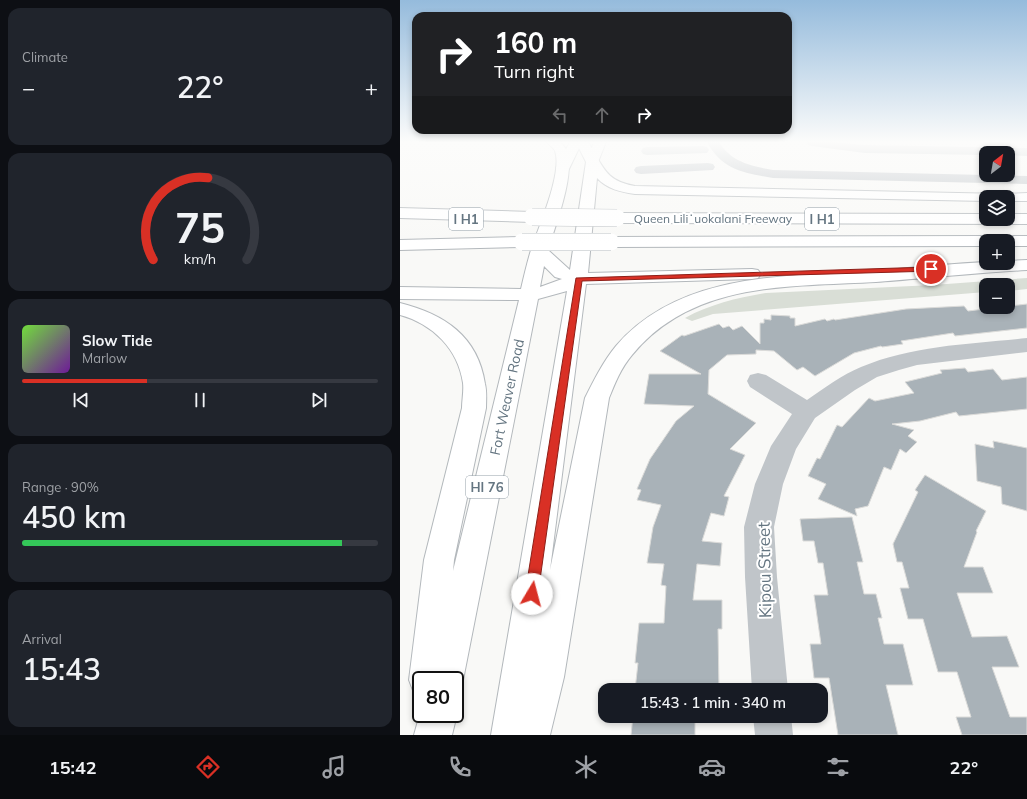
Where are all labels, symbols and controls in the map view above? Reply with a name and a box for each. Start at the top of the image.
text: 160 m [494,25,577,60]
icon: right [428,28,480,80]
text: Climate [22,49,68,65]
text: Turn right [494,60,574,83]
text: 22° [176,68,224,106]
text: − [22,74,35,102]
text: + [365,74,378,102]
icon: left [549,104,571,126]
icon: ahead [591,104,613,126]
icon: right [633,104,655,126]
north arrow [979,146,1015,182]
map controls [979,146,1015,314]
button: layers [979,190,1015,226]
text: 75 [175,201,225,253]
road number: I H1 [449,208,483,230]
road number: I H1 [805,208,839,230]
street label: Queen Liliʻuokalani Freeway [634,211,793,226]
button: + [979,234,1015,270]
text: km/h [184,250,216,268]
pin [914,252,948,286]
icon: arrive [920,258,942,280]
button: − [979,278,1015,314]
text: Slow Tide [82,331,152,350]
street label: Fort Weaver Road [486,337,528,457]
text: Marlow [82,350,127,366]
icon: previous [70,389,92,411]
icon: pause [189,389,211,411]
icon: next [308,389,330,411]
road number: HI 76 [466,476,508,498]
text: Range · 90% [22,479,99,495]
text: 450 km [22,498,127,536]
street label: Kipou Street [753,522,775,618]
position arrow [511,573,553,615]
text: Arrival [22,631,62,647]
text: 15:43 [22,650,101,688]
speed limit sign: 80 [412,671,464,723]
text: 15:43 · 1 min · 340 m [640,693,786,712]
icon: directions [194,753,222,781]
icon: music [320,753,348,781]
icon: phone [446,753,474,781]
icon: climate [572,753,600,781]
icon: car [698,753,726,781]
icon: filters [824,753,852,781]
text: 15:42 [49,756,97,779]
text: 22° [950,756,978,779]

